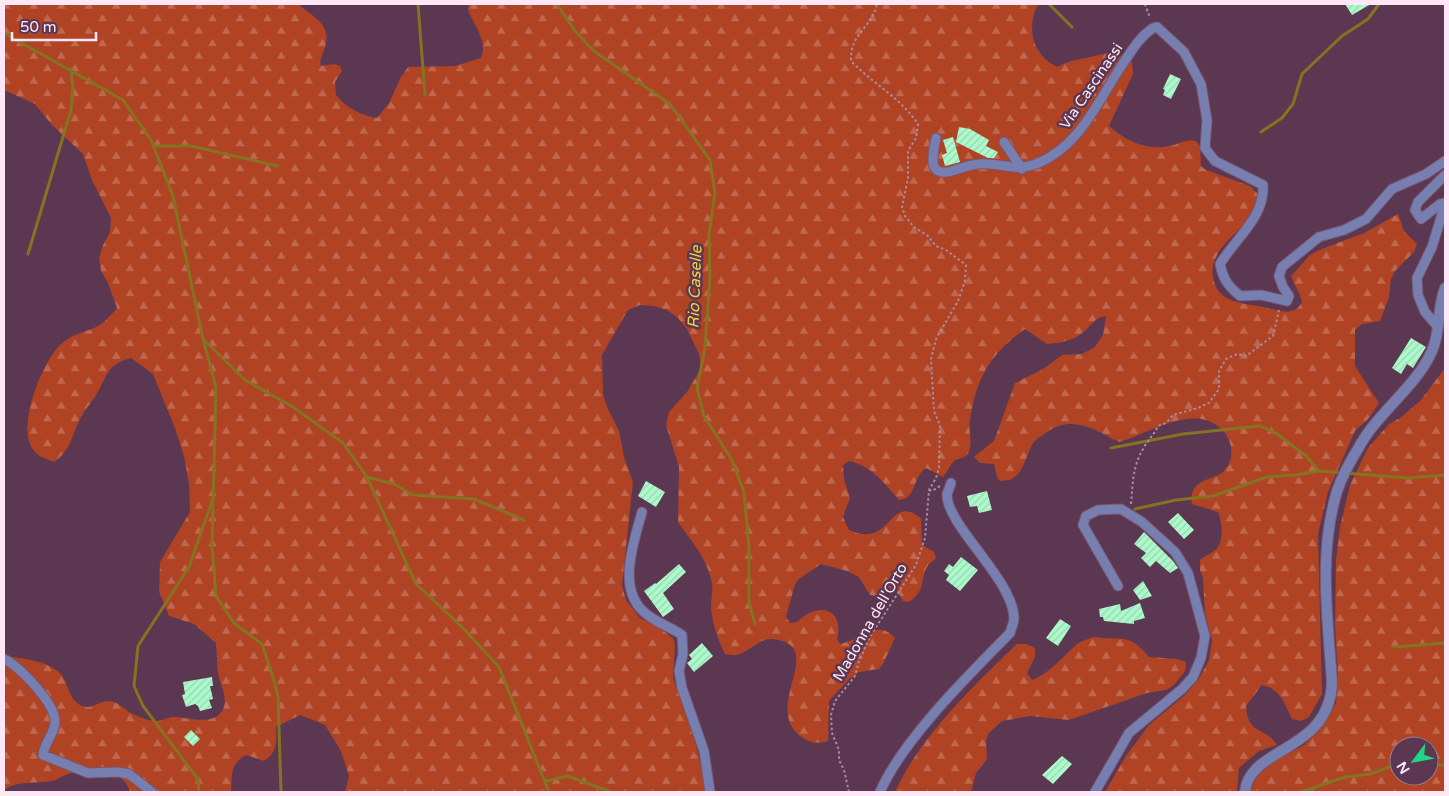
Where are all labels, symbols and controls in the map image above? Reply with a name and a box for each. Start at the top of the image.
scale bar [12,10,96,42]
text: 50 m [20,18,57,36]
street label: Via Cascinassi [1056,40,1126,132]
water label: Rio Caselle [684,244,706,329]
street label: Madonna dell'Orto [829,560,911,684]
north arrow [1389,736,1439,786]
text: N [1393,758,1414,777]

